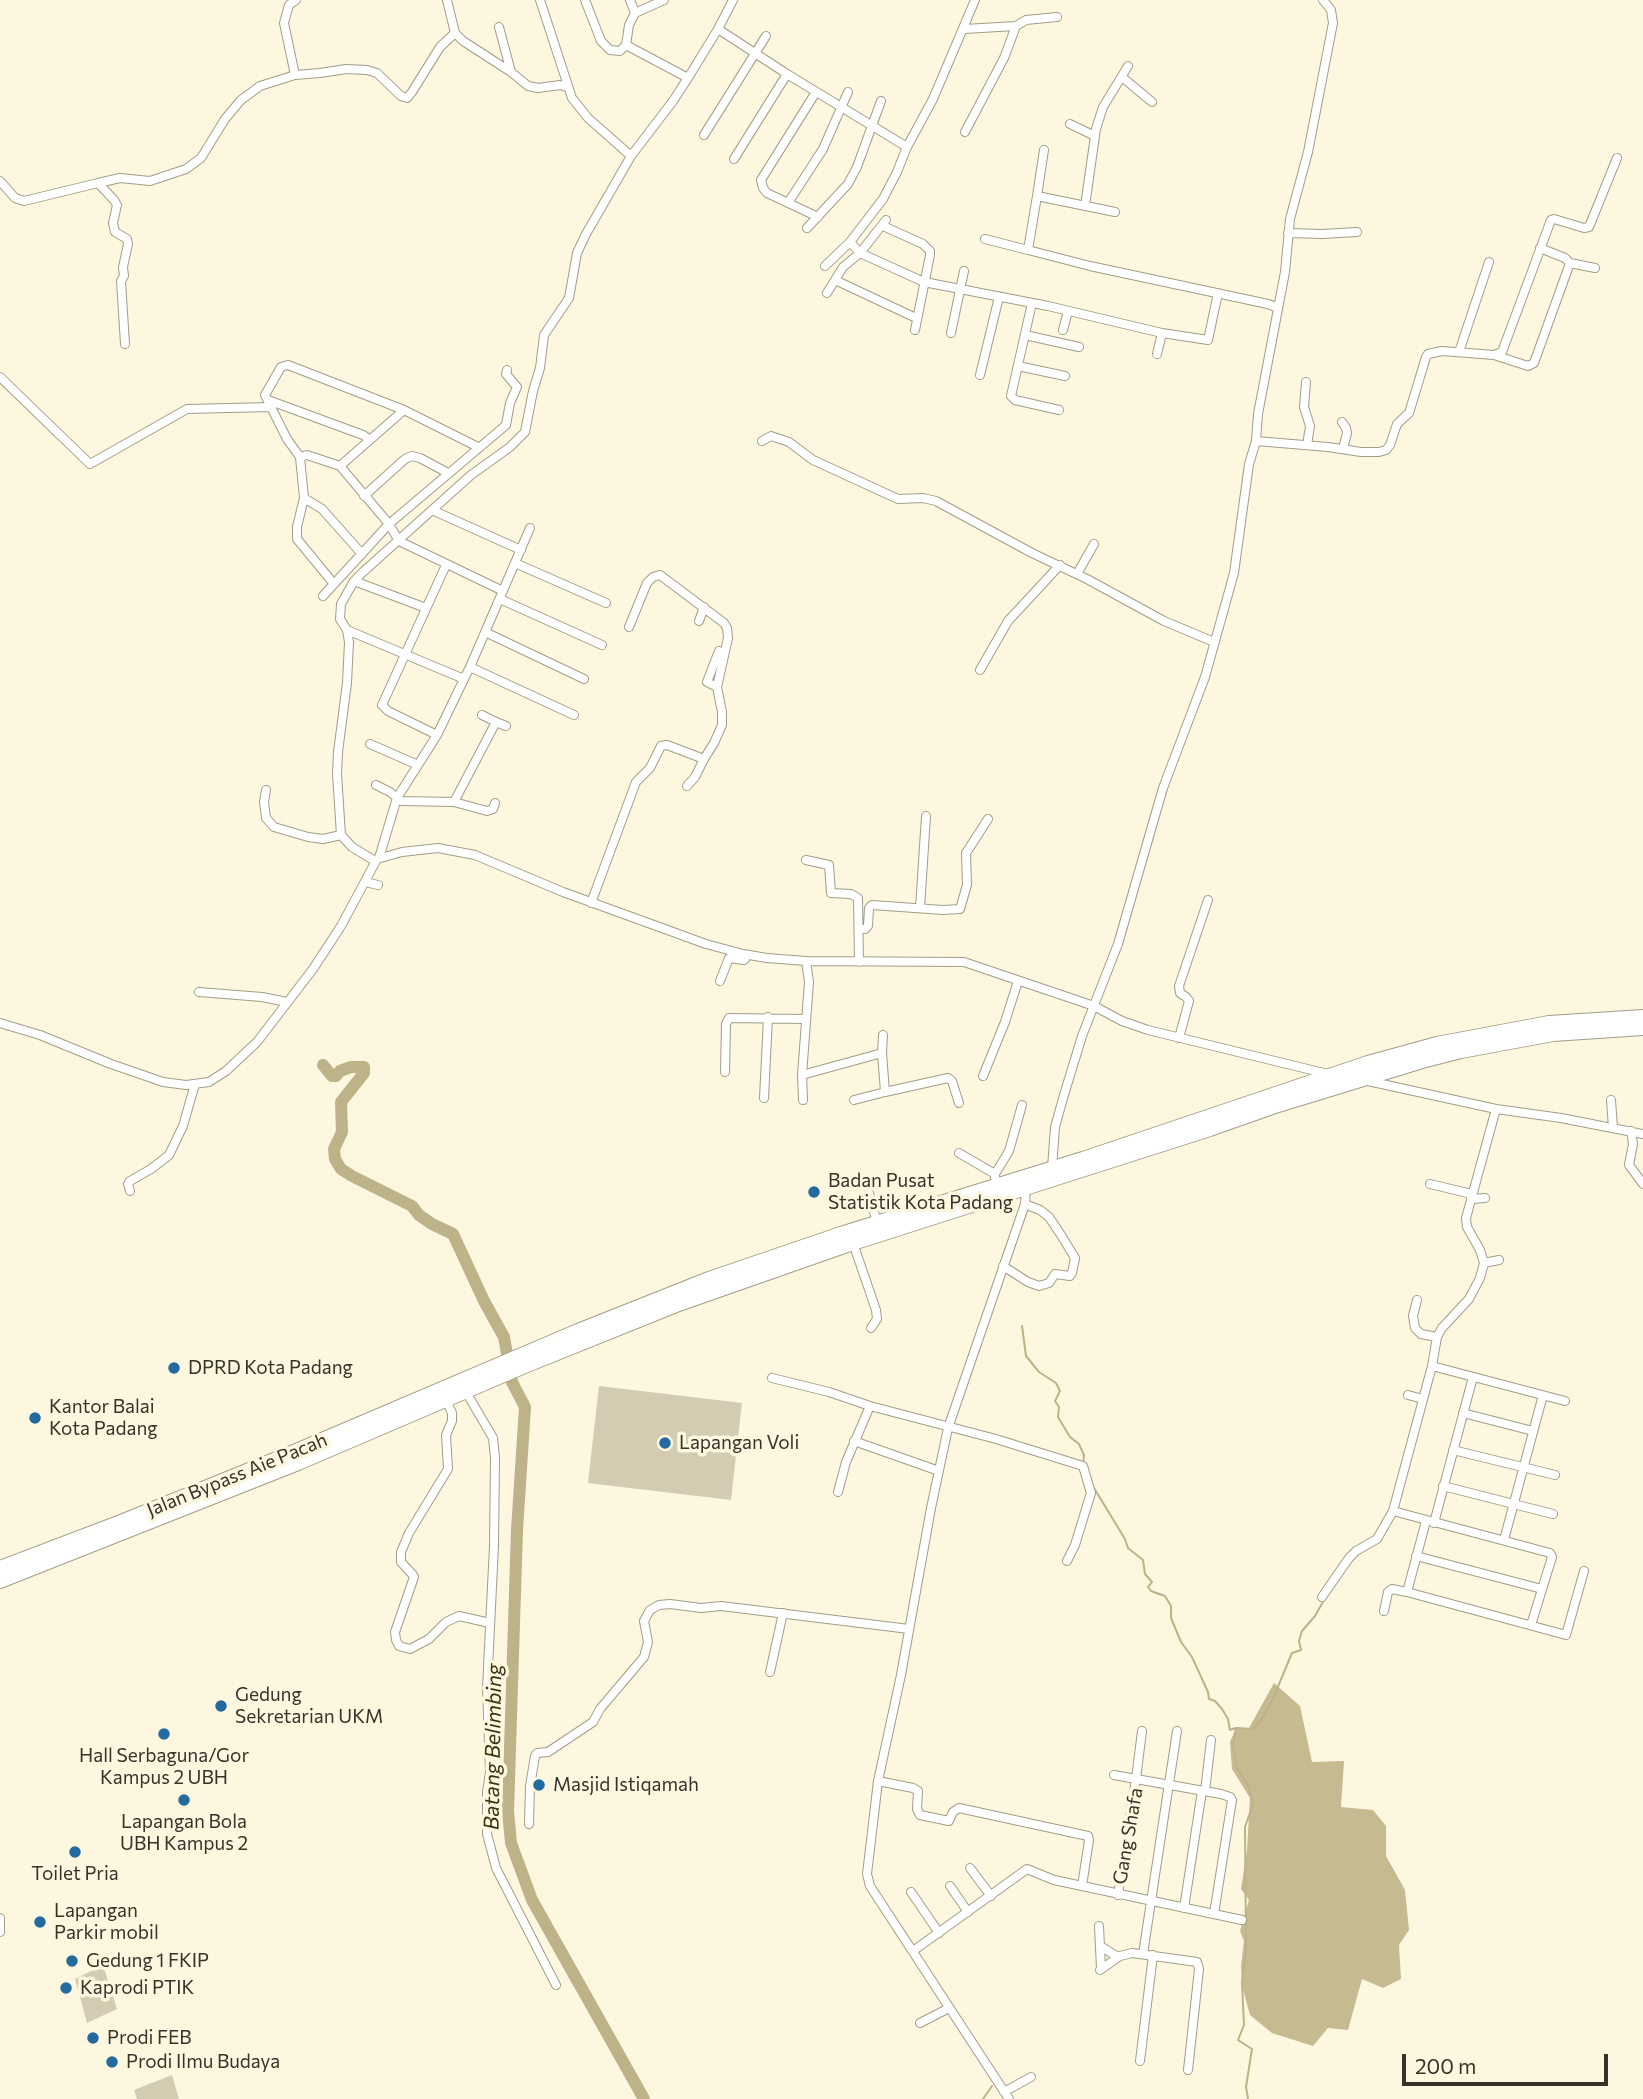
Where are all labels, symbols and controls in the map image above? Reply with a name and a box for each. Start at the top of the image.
place label: Badan Pusat Statistik Kota Padang [828,1170,1013,1214]
marker: Badan Pusat Statistik Kota Padang [806,1184,822,1200]
place label: DPRD Kota Padang [188,1357,353,1379]
marker: DPRD Kota Padang [166,1360,182,1376]
place label: Kantor Balai Kota Padang [49,1396,158,1440]
marker: Kantor Balai Kota Padang [27,1410,43,1426]
street label: Jalan Bypass Aie Pacah [143,1428,331,1522]
place label: Lapangan Voli [679,1432,799,1454]
marker: Lapangan Voli [657,1435,673,1451]
water label: Batang Belimbing [479,1664,507,1830]
place label: Gedung Sekretarian UKM [235,1684,383,1728]
marker: Gedung Sekretarian UKM [213,1698,229,1714]
marker: Hall Serbaguna/Gor Kampus 2 UBH [156,1726,172,1742]
place label: Hall Serbaguna/Gor Kampus 2 UBH [79,1745,249,1789]
place label: Masjid Istiqamah [553,1774,699,1796]
marker: Masjid Istiqamah [531,1777,547,1793]
street label: Gang Shafa [1108,1786,1148,1886]
marker: Lapangan Bola UBH Kampus 2 [176,1792,192,1808]
place label: Lapangan Bola UBH Kampus 2 [120,1811,248,1855]
marker: Toilet Pria [67,1844,83,1860]
place label: Toilet Pria [31,1863,119,1885]
place label: Lapangan Parkir mobil [54,1900,159,1944]
marker: Lapangan Parkir mobil [32,1914,48,1930]
place label: Gedung 1 FKIP [86,1950,209,1972]
marker: Gedung 1 FKIP [64,1953,80,1969]
place label: Kaprodi PTIK [80,1977,194,1999]
marker: Kaprodi PTIK [58,1980,74,1996]
place label: Prodi FEB [107,2027,191,2049]
marker: Prodi FEB [85,2030,101,2046]
scale bar [1405,2039,1612,2084]
place label: Prodi Ilmu Budaya [126,2051,280,2073]
text: 200 m [1415,2053,1476,2078]
marker: Prodi Ilmu Budaya [104,2054,120,2070]

